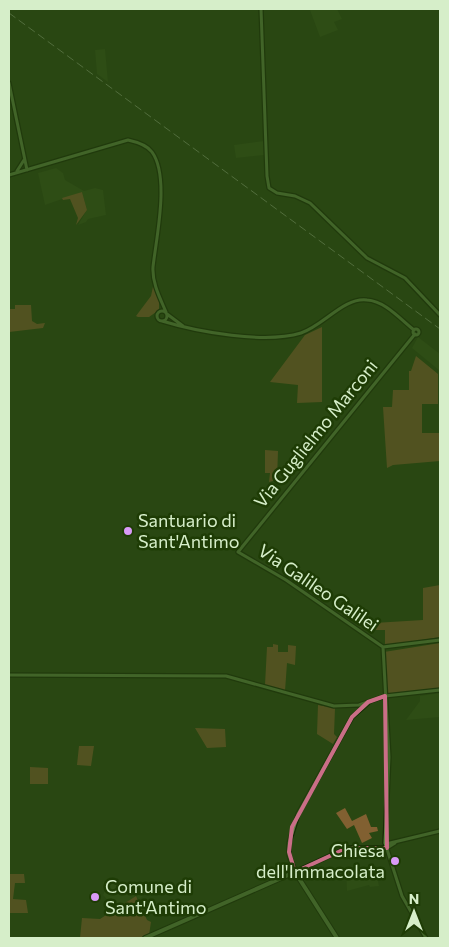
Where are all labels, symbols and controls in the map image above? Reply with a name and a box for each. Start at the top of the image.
street label: Via Guglielmo Marconi [249,355,382,512]
place label: Santuario di Sant'Antimo [138,509,240,552]
marker: Santuario di Sant'Antimo [122,525,134,537]
street label: Via Galileo Galilei [254,539,383,636]
place label: Chiesa dell'Immacolata [256,839,385,882]
marker: Chiesa dell'Immacolata [389,855,401,867]
place label: Comune di Sant'Antimo [105,875,207,918]
north arrow [389,887,439,937]
text: N [409,890,419,907]
marker: Comune di Sant'Antimo [89,891,101,903]

